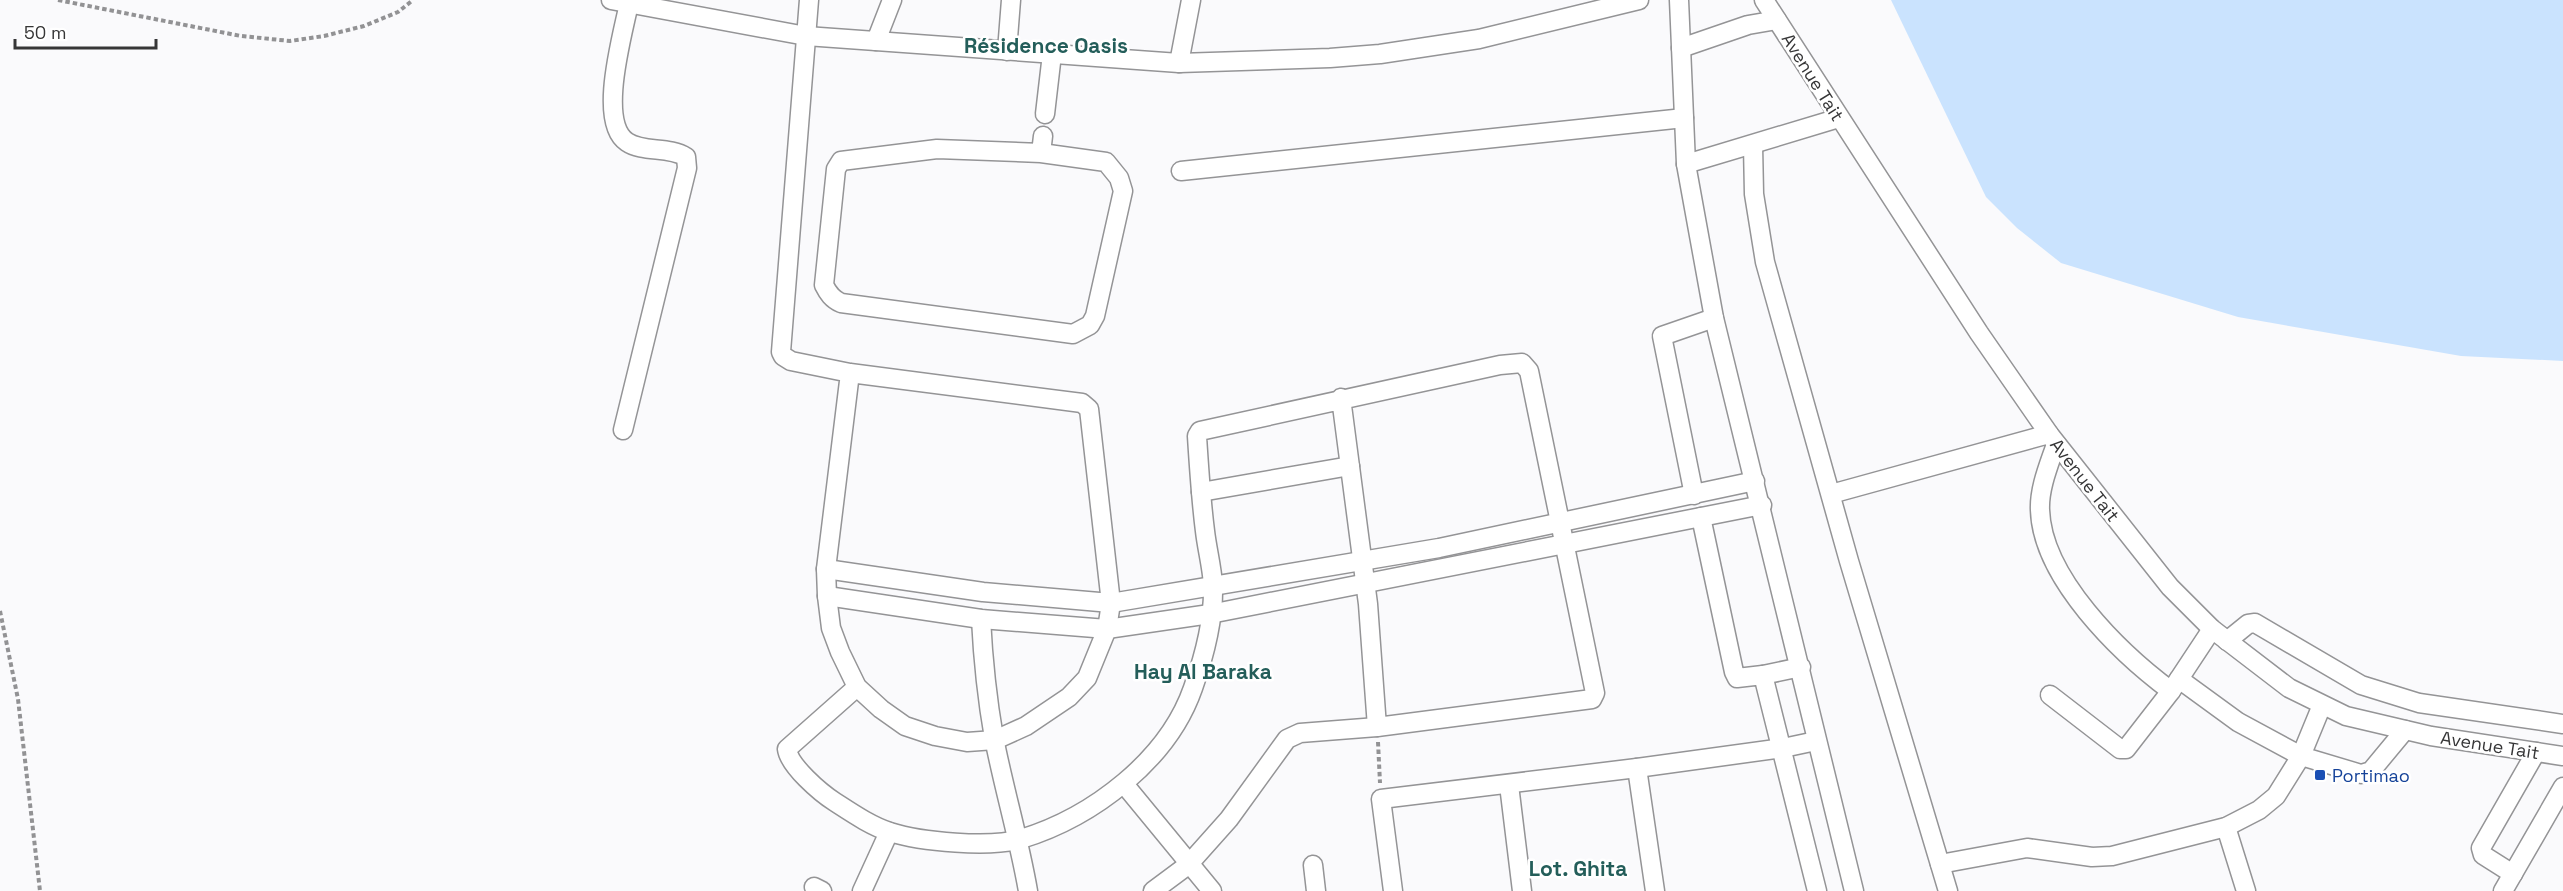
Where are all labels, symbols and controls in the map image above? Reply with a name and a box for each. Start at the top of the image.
scale bar [15,12,156,50]
text: 50 m [24,21,66,44]
street label: Avenue Tait [1777,29,1849,125]
district label: Résidence Oasis [964,32,1128,59]
street label: Avenue Tait [2045,434,2125,526]
district label: Hay Al Baraka [1134,658,1272,685]
street label: Avenue Tait [2439,726,2541,764]
place label: Portimao [2332,764,2410,787]
marker: Portimao [2313,768,2327,782]
district label: Lot. Ghita [1529,855,1627,882]

